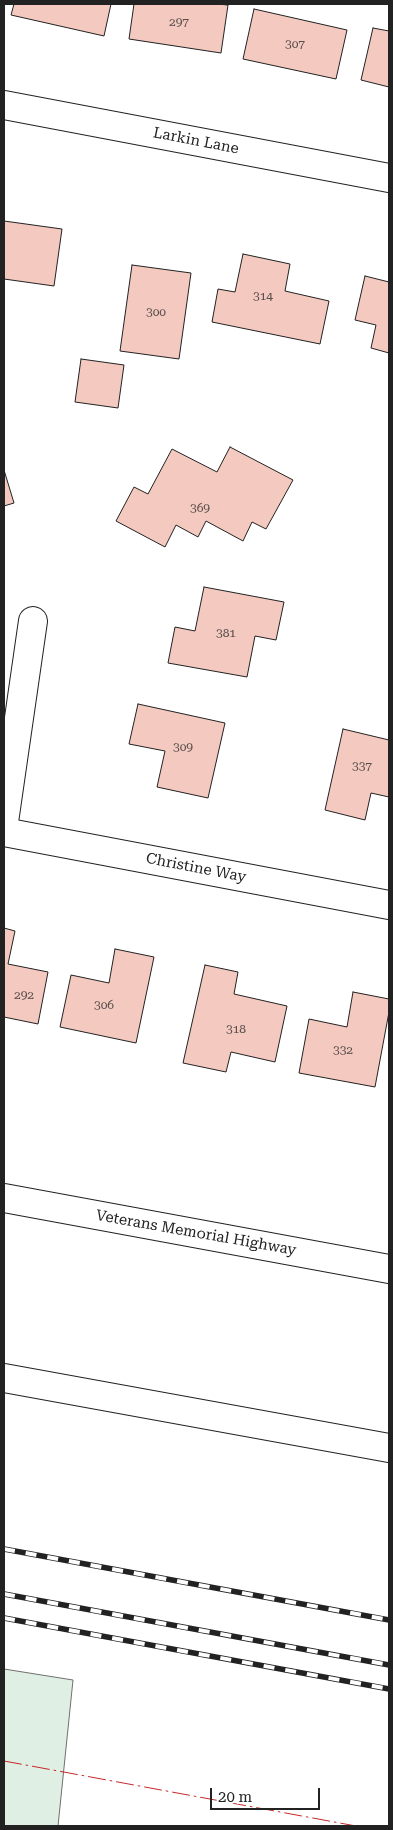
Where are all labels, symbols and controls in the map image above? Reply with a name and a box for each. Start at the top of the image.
house number: 297 [169,15,189,29]
house number: 307 [285,37,305,51]
street label: Larkin Lane [152,124,240,158]
house number: 314 [253,289,273,303]
house number: 300 [146,305,166,319]
house number: 369 [190,501,210,515]
house number: 381 [216,626,236,640]
house number: 309 [173,740,193,754]
house number: 337 [352,759,372,773]
street label: Christine Way [144,849,248,887]
house number: 292 [14,988,34,1002]
house number: 306 [94,998,114,1012]
house number: 318 [226,1022,246,1036]
house number: 332 [333,1043,353,1057]
street label: Veterans Memorial Highway [94,1206,298,1260]
scale bar [213,1778,323,1810]
text: 20 m [218,1788,252,1806]

